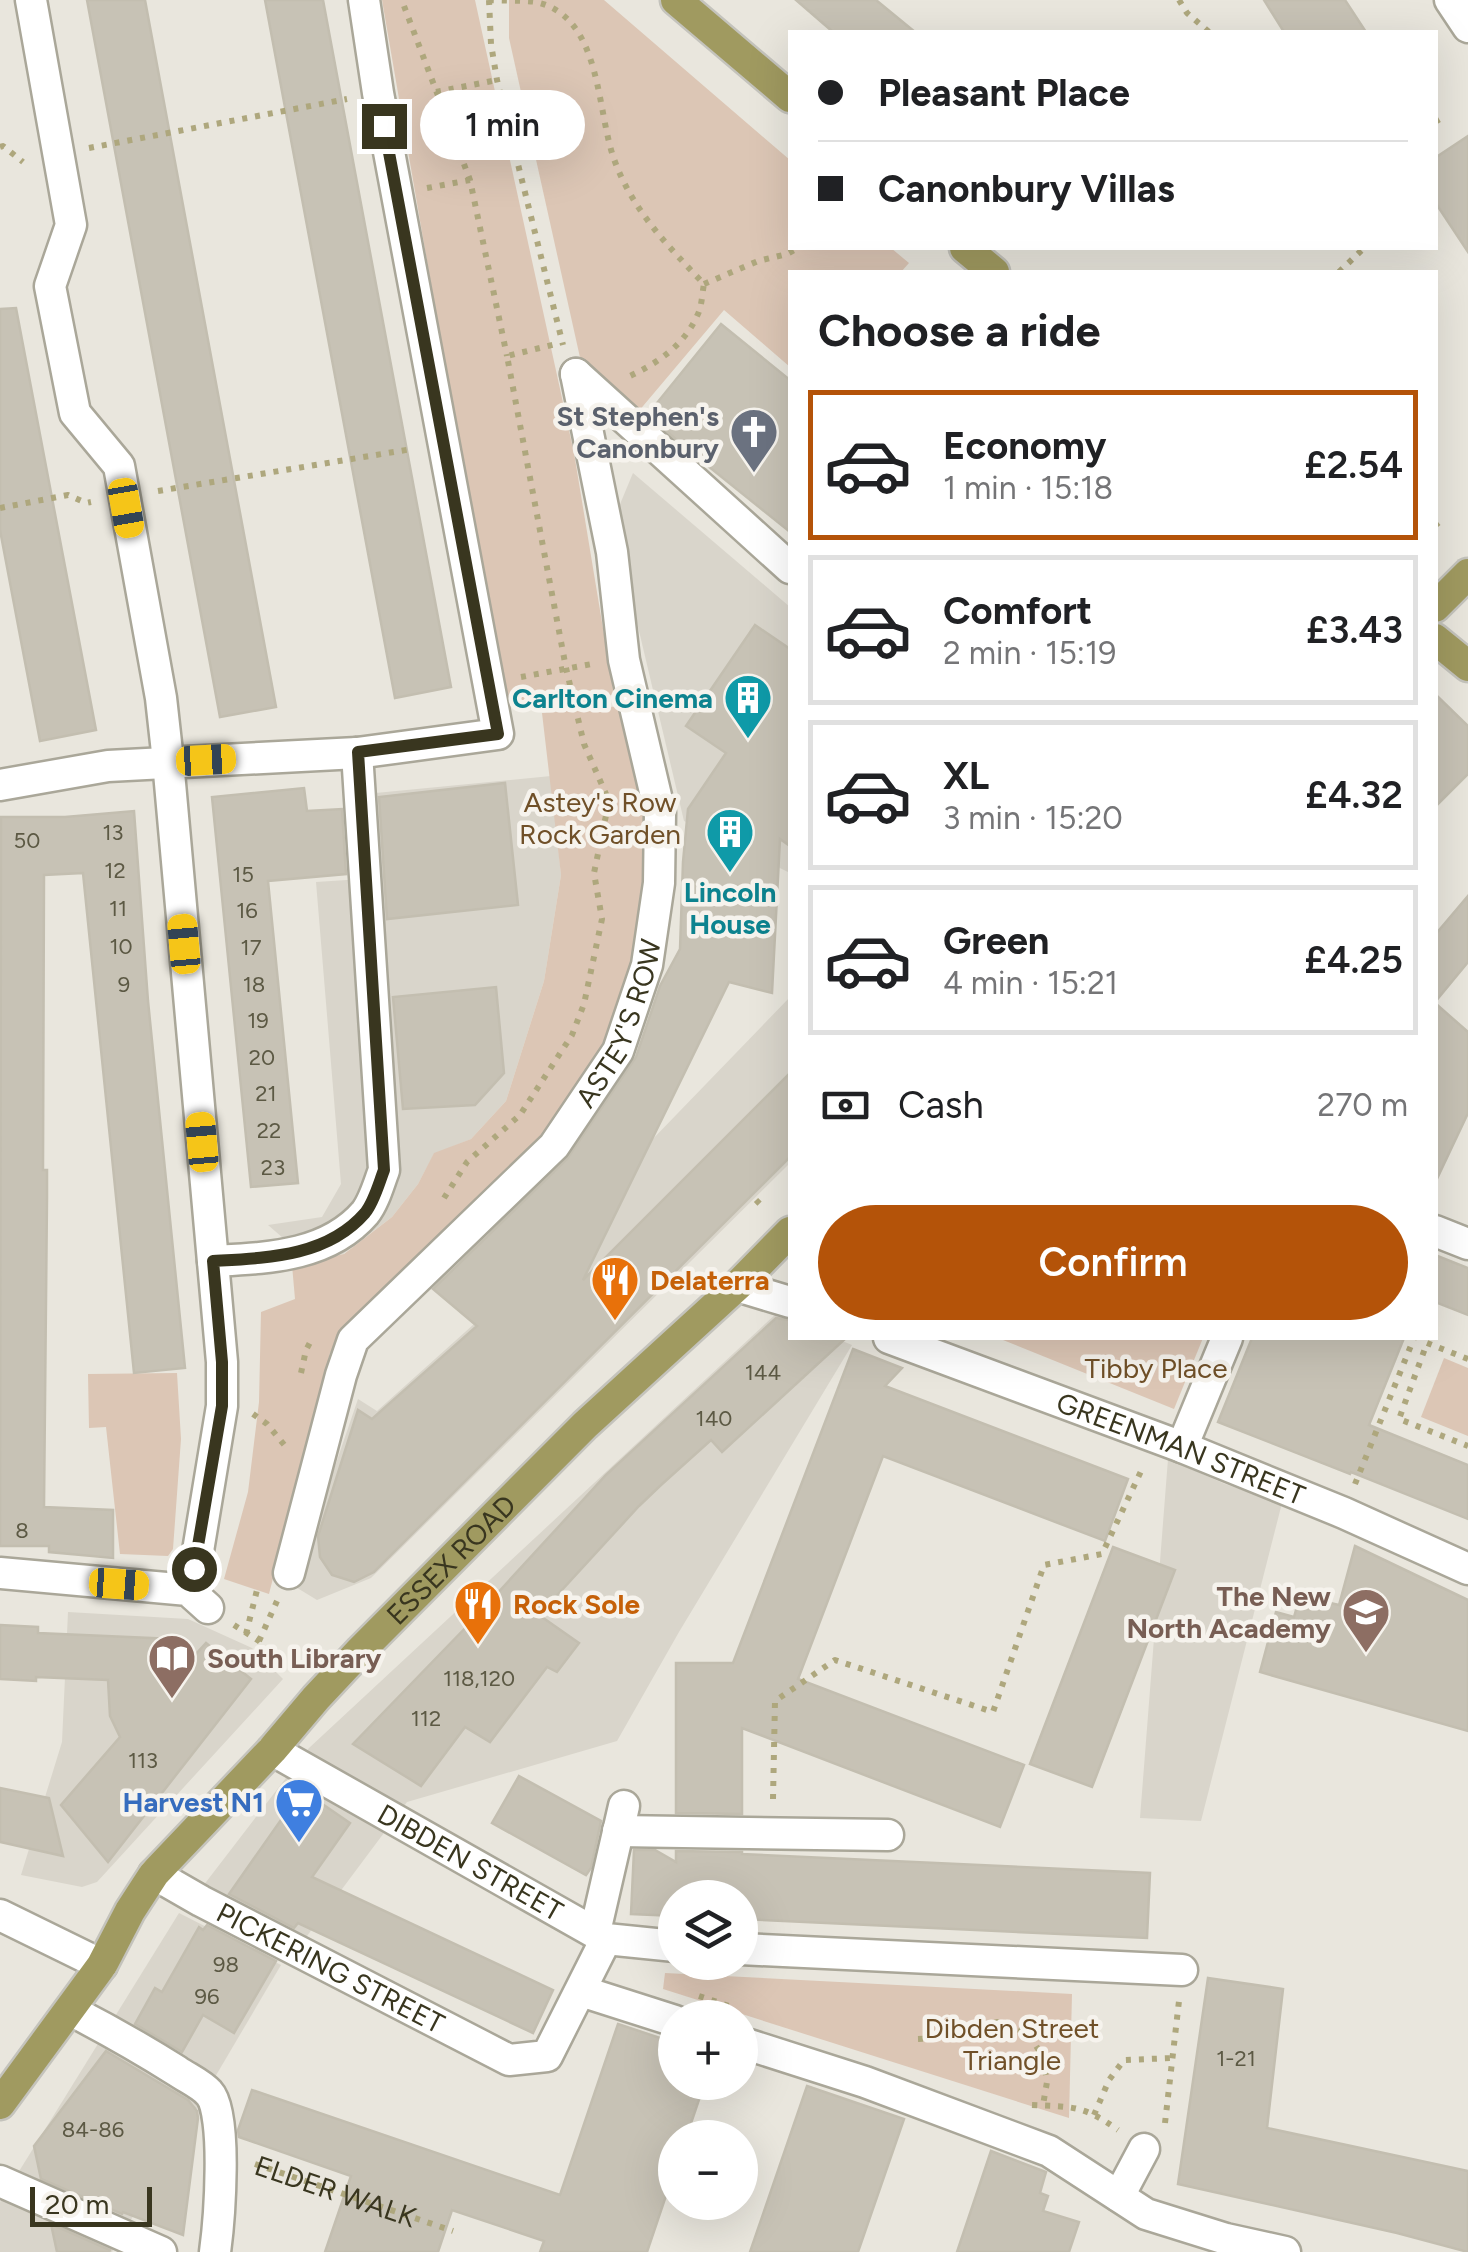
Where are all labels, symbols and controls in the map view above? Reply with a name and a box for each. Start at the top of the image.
text: Pleasant Place [878,70,1130,116]
callout: 1 min [419,91,584,161]
route end [362,104,407,149]
text: 1 min [465,106,540,144]
text: Canonbury Villas [878,166,1175,212]
text: Choose a ride [818,303,1100,357]
place label: St Stephen's Canonbury [556,399,720,465]
church icon: St Stephen's Canonbury [728,406,780,474]
icon: car [823,420,913,510]
text: Economy [943,423,1106,469]
text: £2.54 [1304,442,1403,488]
text: 1 min · 15:18 [943,469,1113,507]
car [106,476,146,540]
icon: car [823,585,913,675]
text: Comfort [943,588,1092,634]
text: £3.43 [1306,607,1403,653]
text: 2 min · 15:19 [943,634,1116,672]
building icon: Carlton Cinema [722,672,774,740]
place label: Carlton Cinema [512,681,713,715]
car [175,743,237,777]
icon: car [823,750,913,840]
text: XL [943,753,989,799]
text: £4.32 [1305,772,1403,818]
park label: Astey's Row Rock Garden [519,785,681,851]
text: 3 min · 15:20 [943,799,1123,837]
building icon: Lincoln House [704,806,756,874]
house number: 13 [102,819,124,846]
house number: 50 [14,827,40,854]
house number: 12 [104,857,126,884]
house number: 15 [232,861,254,888]
place label: Lincoln House [684,875,776,941]
house number: 11 [109,895,127,922]
house number: 16 [236,897,258,924]
car [166,913,202,975]
icon: car [823,915,913,1005]
text: Green [943,918,1049,964]
house number: 10 [109,933,133,960]
house number: 17 [241,934,262,961]
street label: ASTEY'S ROW [568,937,668,1114]
text: £4.25 [1304,937,1403,983]
text: 4 min · 15:21 [943,964,1118,1002]
house number: 9 [118,971,130,998]
house number: 18 [243,971,265,998]
house number: 19 [247,1007,269,1034]
house number: 20 [249,1044,275,1071]
icon: cash [818,1078,873,1133]
house number: 21 [255,1080,277,1107]
text: Cash [898,1082,984,1128]
text: 270 m [1317,1086,1408,1124]
car [184,1111,220,1173]
house number: 22 [257,1117,281,1144]
house number: 23 [261,1154,285,1181]
button: Confirm [818,1205,1408,1320]
restaurant icon: Delaterra [589,1254,641,1322]
place label: Delaterra [650,1263,770,1297]
park label: Tibby Place [1084,1351,1228,1385]
house number: 144 [745,1359,781,1386]
street label: GREENMAN STREET [1052,1385,1310,1512]
house number: 140 [696,1405,732,1432]
street label: ESSEX ROAD [379,1488,523,1632]
house number: 8 [15,1517,29,1544]
route start [172,1547,217,1592]
car [88,1567,150,1601]
restaurant icon: Rock Sole [452,1578,504,1646]
place label: The New North Academy [1126,1579,1332,1645]
school or university icon: The New North Academy [1340,1586,1392,1654]
place label: Rock Sole [513,1587,640,1621]
library icon: South Library [146,1632,198,1700]
place label: South Library [207,1641,382,1675]
house number: 118,120 [443,1665,515,1692]
house number: 112 [411,1705,441,1732]
house number: 113 [128,1747,158,1774]
supermarket icon: Harvest N1 [273,1776,325,1844]
place label: Harvest N1 [122,1785,264,1819]
street label: DIBDEN STREET [372,1796,569,1928]
map controls [658,1880,758,2220]
button: layers [658,1880,758,1980]
street label: PICKERING STREET [211,1895,451,2041]
house number: 98 [213,1951,239,1978]
house number: 96 [195,1983,219,2010]
button: + [658,2000,758,2100]
park label: Dibden Street Triangle [925,2011,1099,2077]
house number: 1-21 [1216,2045,1256,2072]
house number: 84-86 [62,2116,124,2143]
button: − [658,2120,758,2220]
street label: ELDER WALK [250,2148,421,2234]
scale bar [30,2182,152,2226]
text: 20 m [45,2187,109,2221]

